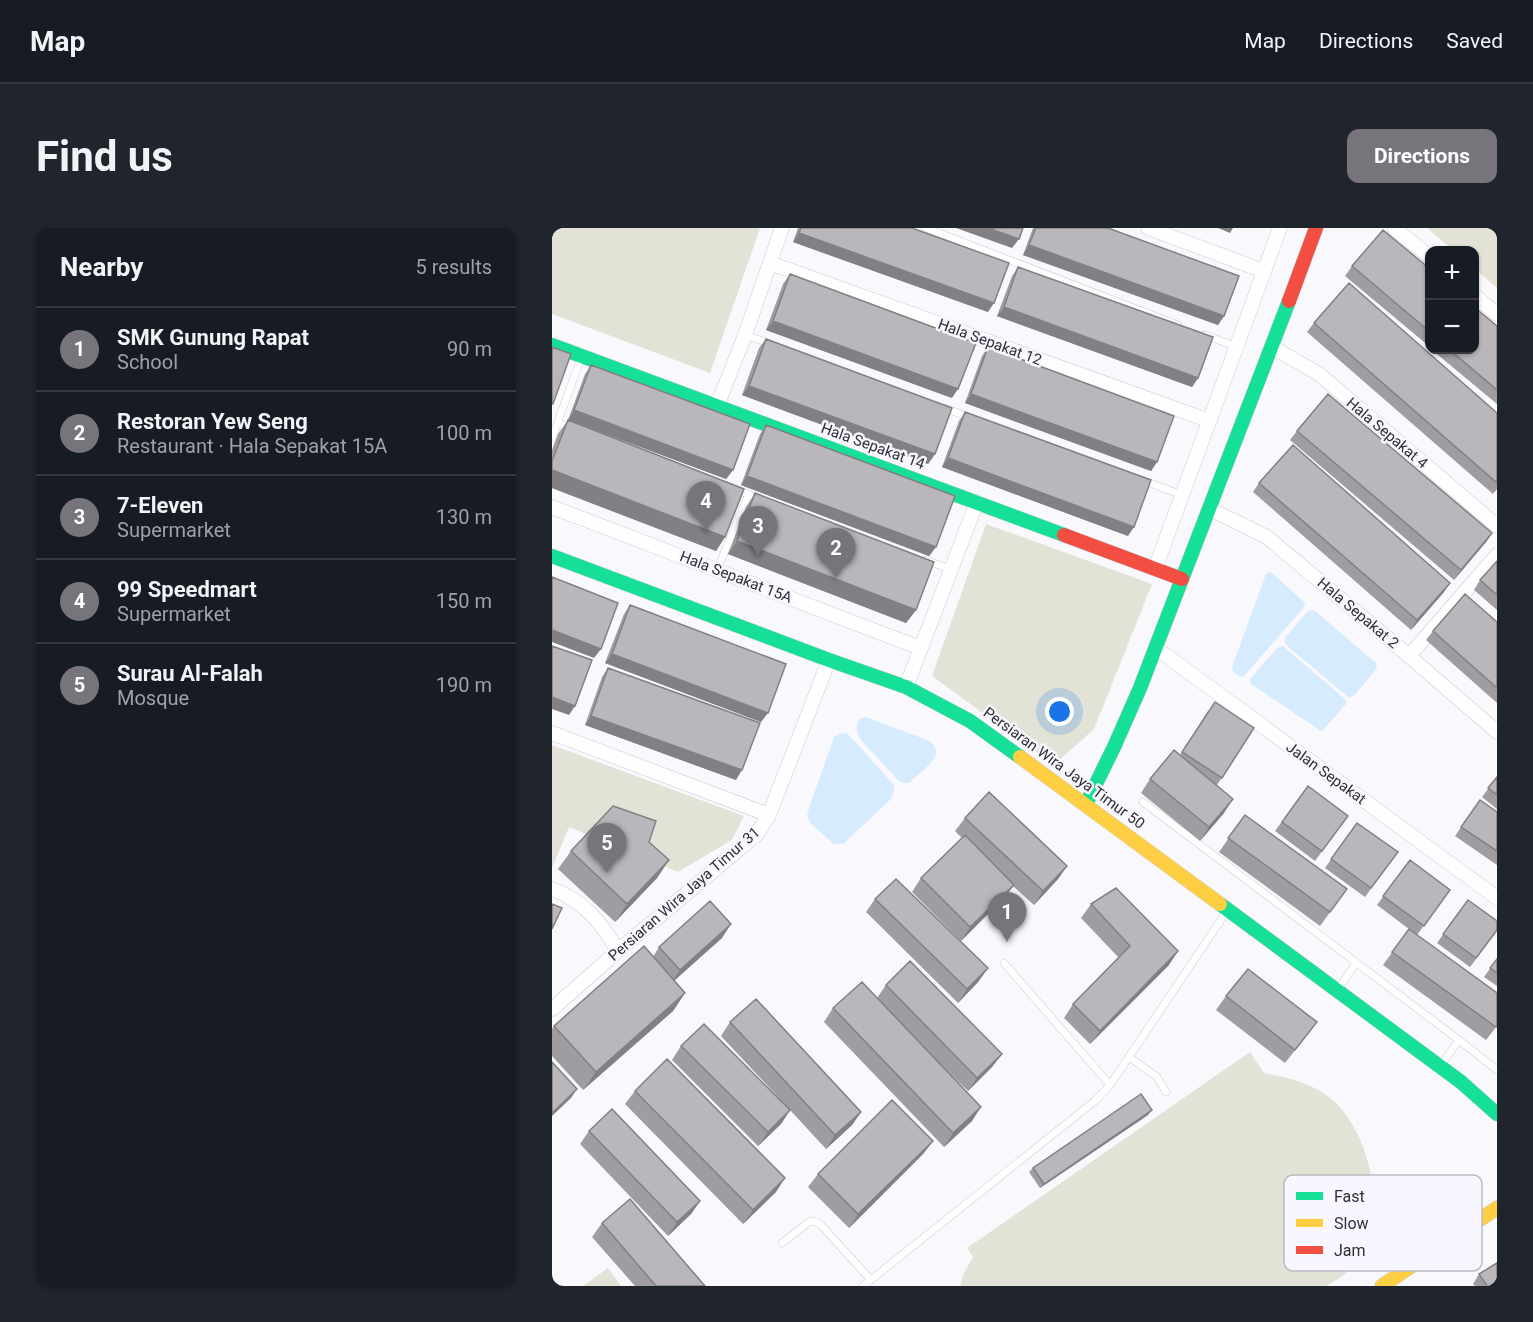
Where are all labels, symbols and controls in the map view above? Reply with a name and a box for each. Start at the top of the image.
text: Map [30,25,85,58]
text: Map [1244,29,1286,53]
text: Directions [1319,29,1413,53]
text: Saved [1446,29,1503,53]
button: Directions [1347,129,1497,183]
text: Find us [36,132,173,181]
map controls [1425,246,1479,354]
button: + [1425,246,1479,300]
text: Nearby [60,252,143,282]
text: 5 results [416,255,492,279]
button: − [1425,300,1479,354]
street label: Hala Sepakat 12 [936,315,1044,369]
text: SMK Gunung Rapat [117,325,309,350]
text: 1 [74,337,85,361]
text: 90 m [447,337,492,361]
text: School [117,350,178,374]
street label: Hala Sepakat 4 [1343,394,1432,473]
text: Restoran Yew Seng [117,409,308,434]
street label: Hala Sepakat 14 [819,419,928,473]
text: 2 [74,421,85,445]
text: 100 m [436,421,492,445]
text: Restaurant · Hala Sepakat 15A [117,434,387,458]
pin: 4 [686,482,726,531]
text: 7-Eleven [117,493,203,518]
text: 3 [74,505,85,529]
text: 130 m [436,505,492,529]
pin: 3 [738,506,778,556]
text: Supermarket [117,518,231,542]
pin: 2 [816,528,856,578]
street label: Hala Sepakat 15A [677,547,795,607]
street label: Hala Sepakat 2 [1314,574,1402,652]
text: 99 Speedmart [117,577,257,602]
text: 4 [74,589,85,613]
text: 150 m [436,589,492,613]
text: Supermarket [117,602,231,626]
text: Surau Al-Falah [117,661,263,686]
text: 5 [74,673,85,697]
text: 190 m [436,673,492,697]
text: Mosque [117,686,189,710]
your location [1045,697,1074,726]
street label: Persiaran Wira Jaya Timur 50 [980,703,1148,833]
street label: Jalan Sepakat [1283,738,1370,808]
street label: Persiaran Wira Jaya Timur 31 [604,823,764,965]
pin: 5 [588,824,626,873]
pin: 1 [988,892,1026,942]
legend [1284,1175,1482,1271]
text: Fast [1334,1187,1365,1206]
text: Slow [1334,1214,1369,1233]
text: Jam [1334,1241,1366,1260]

